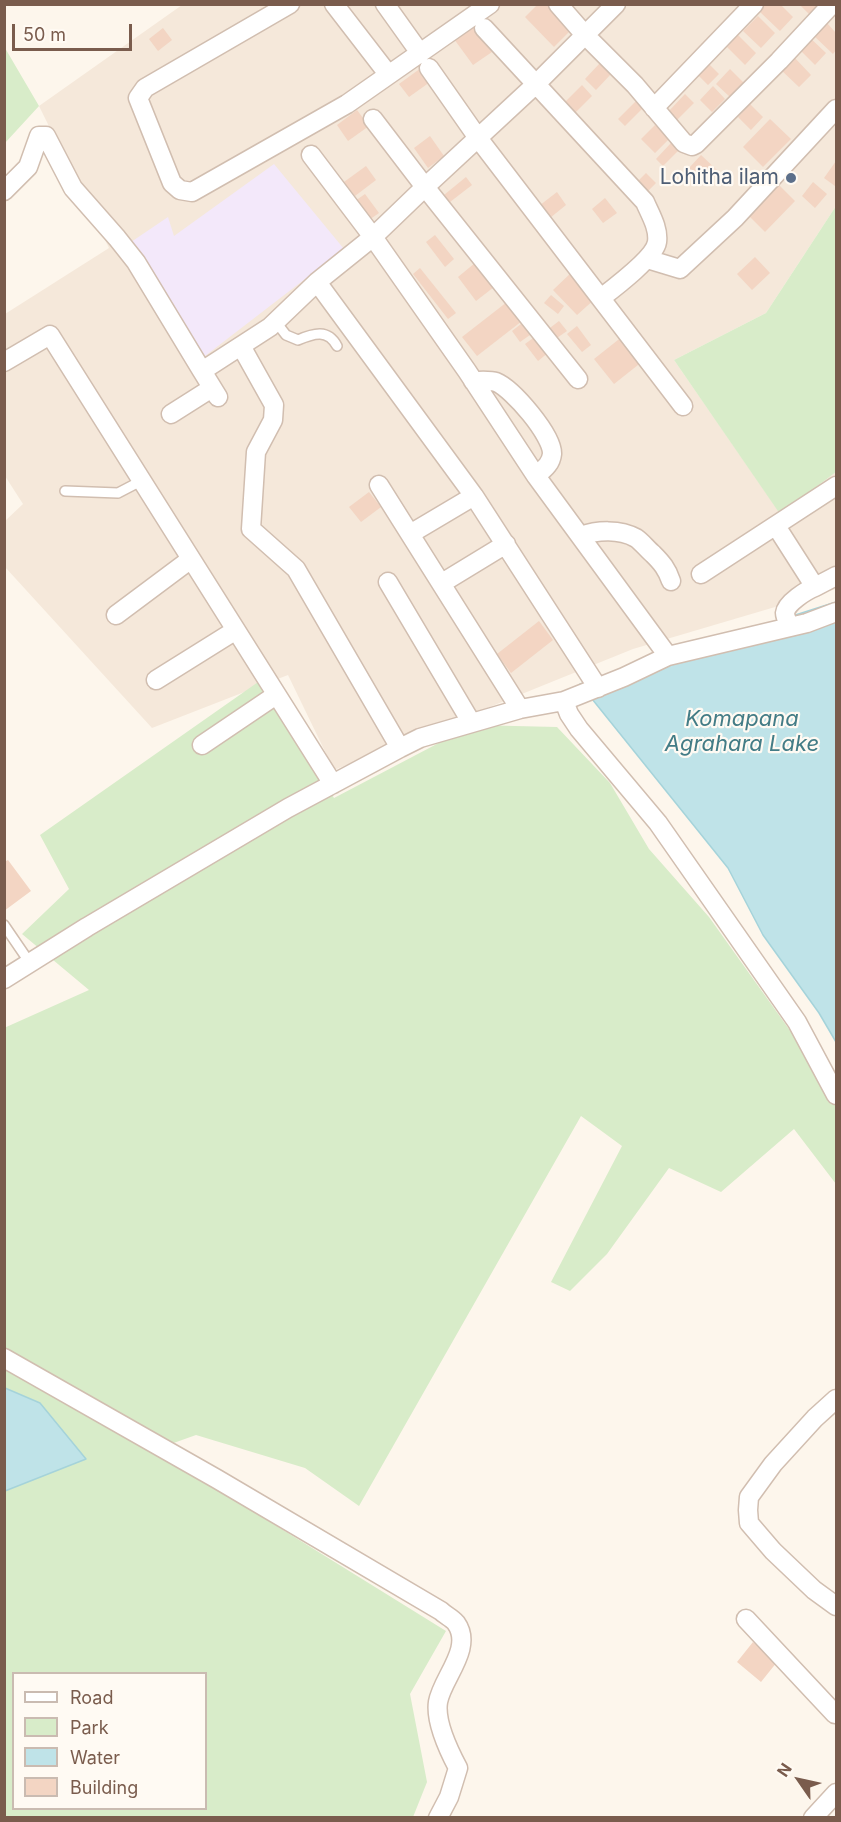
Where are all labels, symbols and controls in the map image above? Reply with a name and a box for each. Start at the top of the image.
scale bar [15,12,135,50]
text: 50 m [23,24,66,45]
place label: Lohitha ilam [660,165,779,191]
marker: Lohitha ilam [784,171,798,185]
water label: Komapana Agrahara Lake [665,706,819,758]
legend [12,1672,207,1810]
text: Road [70,1687,113,1708]
text: Park [70,1717,109,1738]
text: Water [70,1747,120,1768]
north arrow [769,1750,829,1810]
text: N [772,1759,796,1781]
text: Building [70,1777,138,1798]

